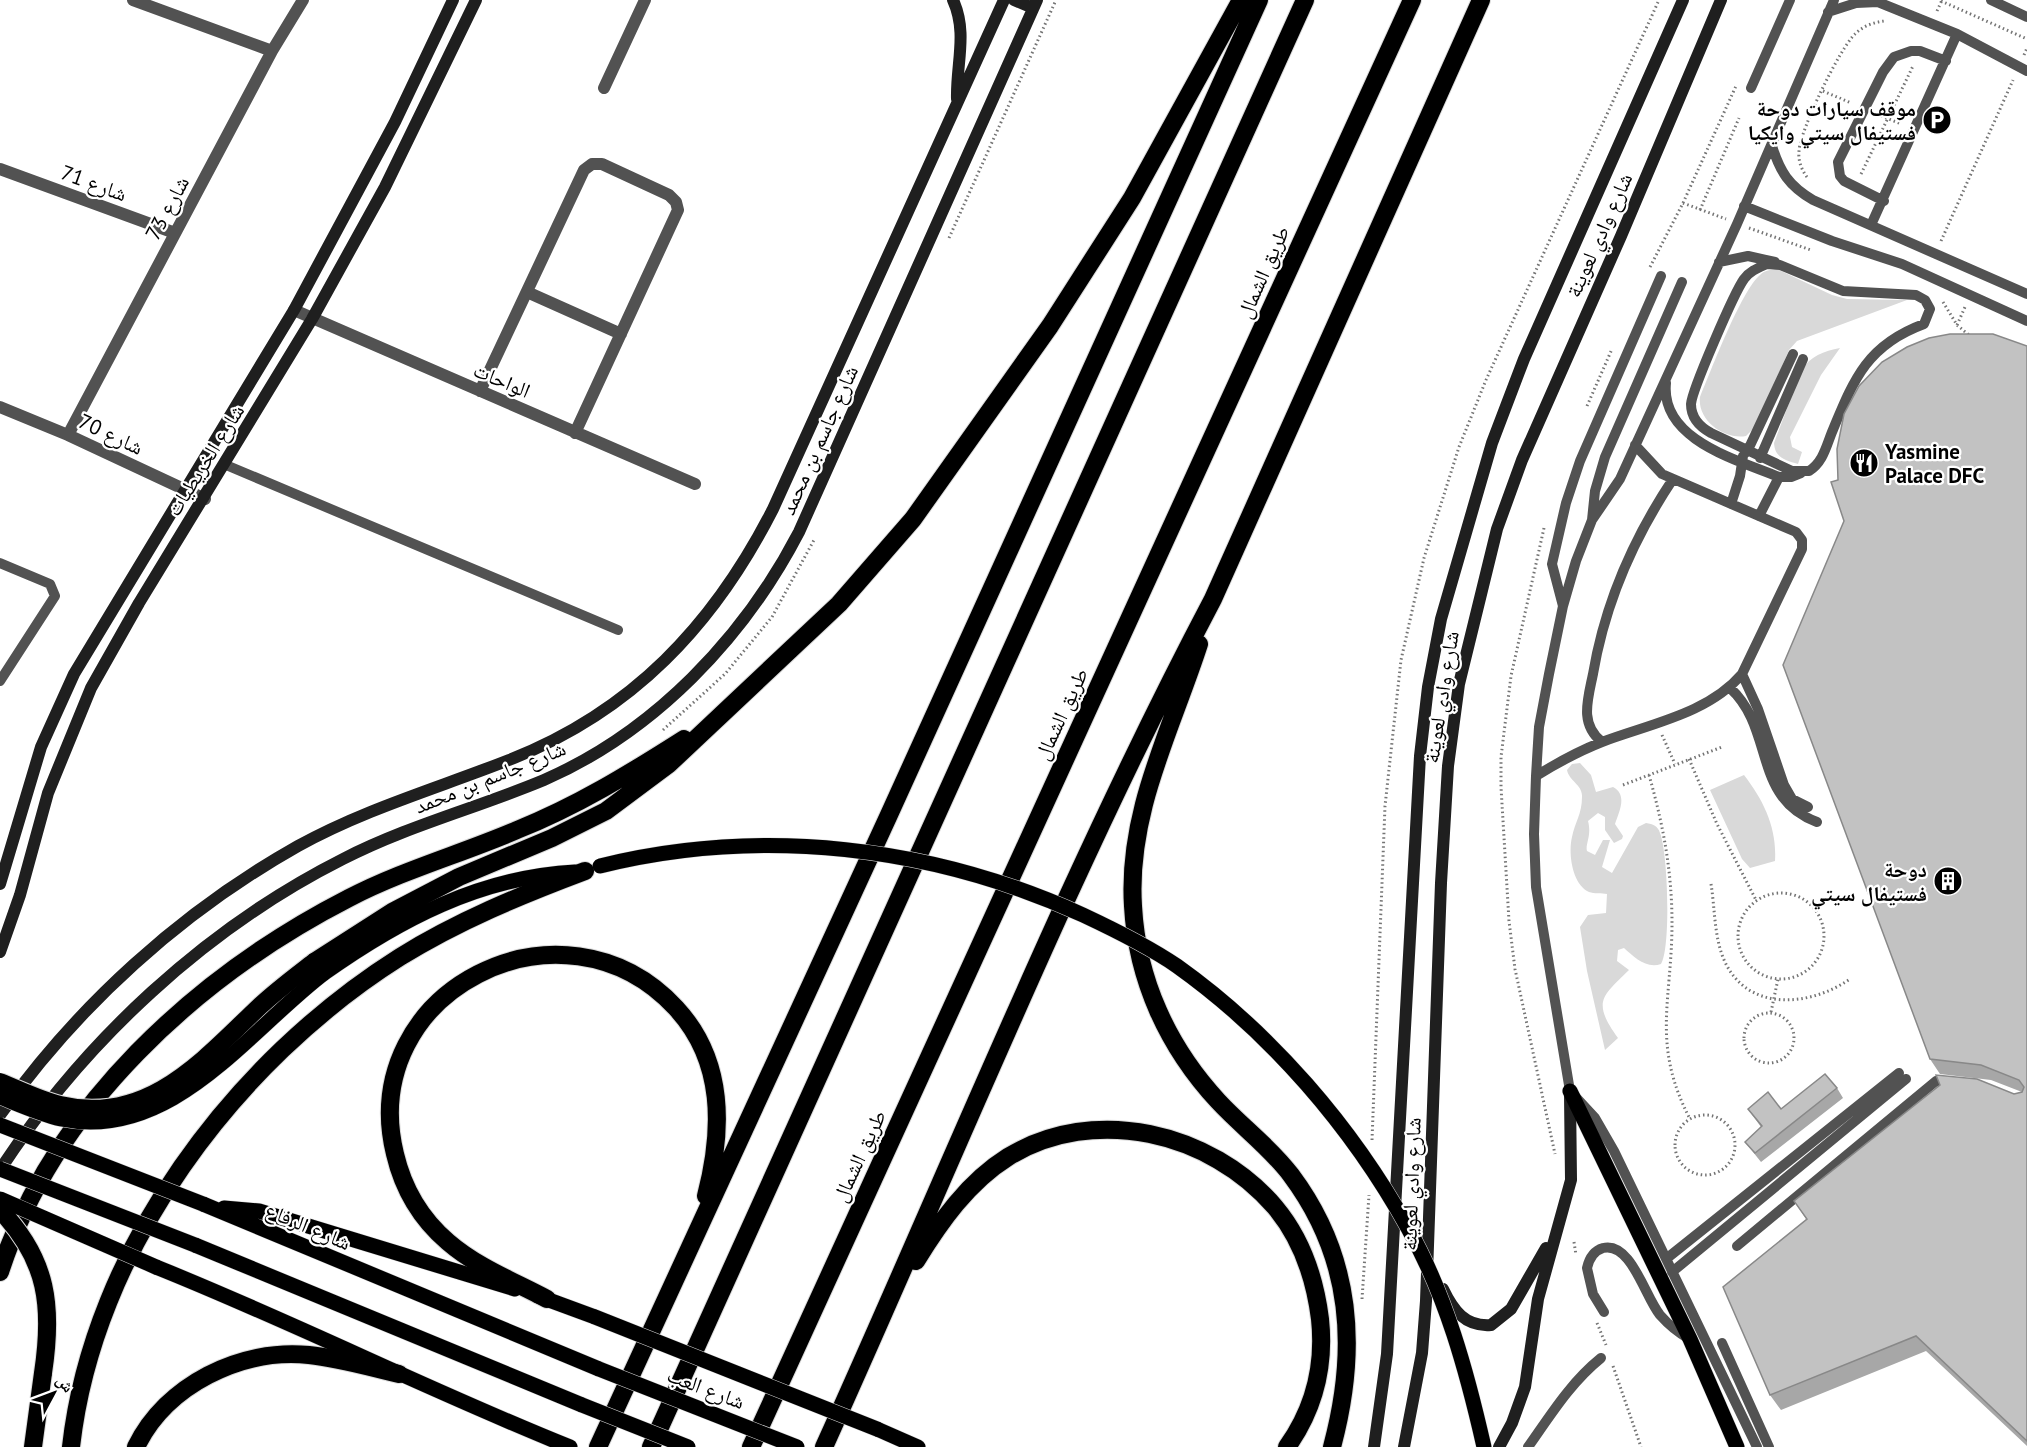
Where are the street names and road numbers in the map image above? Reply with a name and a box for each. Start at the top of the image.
street label: شارع 71 [57,159,131,207]
street label: شارع وادي لعوينة [1560,169,1642,303]
street label: شارع 73 [139,171,195,245]
street label: طريق الشمال [1231,222,1295,322]
street label: الواحات [469,356,535,404]
street label: شارع جاسم بن محمد [774,361,865,519]
street label: شارع الخريطيات [160,399,250,521]
street label: شارع 70 [74,407,148,461]
street label: شارع وادي لعوينة [1417,629,1468,766]
street label: طريق الشمال [1028,664,1094,764]
street label: شارع جاسم بن محمد [411,734,570,821]
street label: طريق الشمال [826,1106,892,1206]
street label: شارع وادي لعوينة [1395,1117,1430,1251]
street label: شارع الرفاع [261,1196,355,1256]
street label: شارع العب [663,1361,749,1415]

